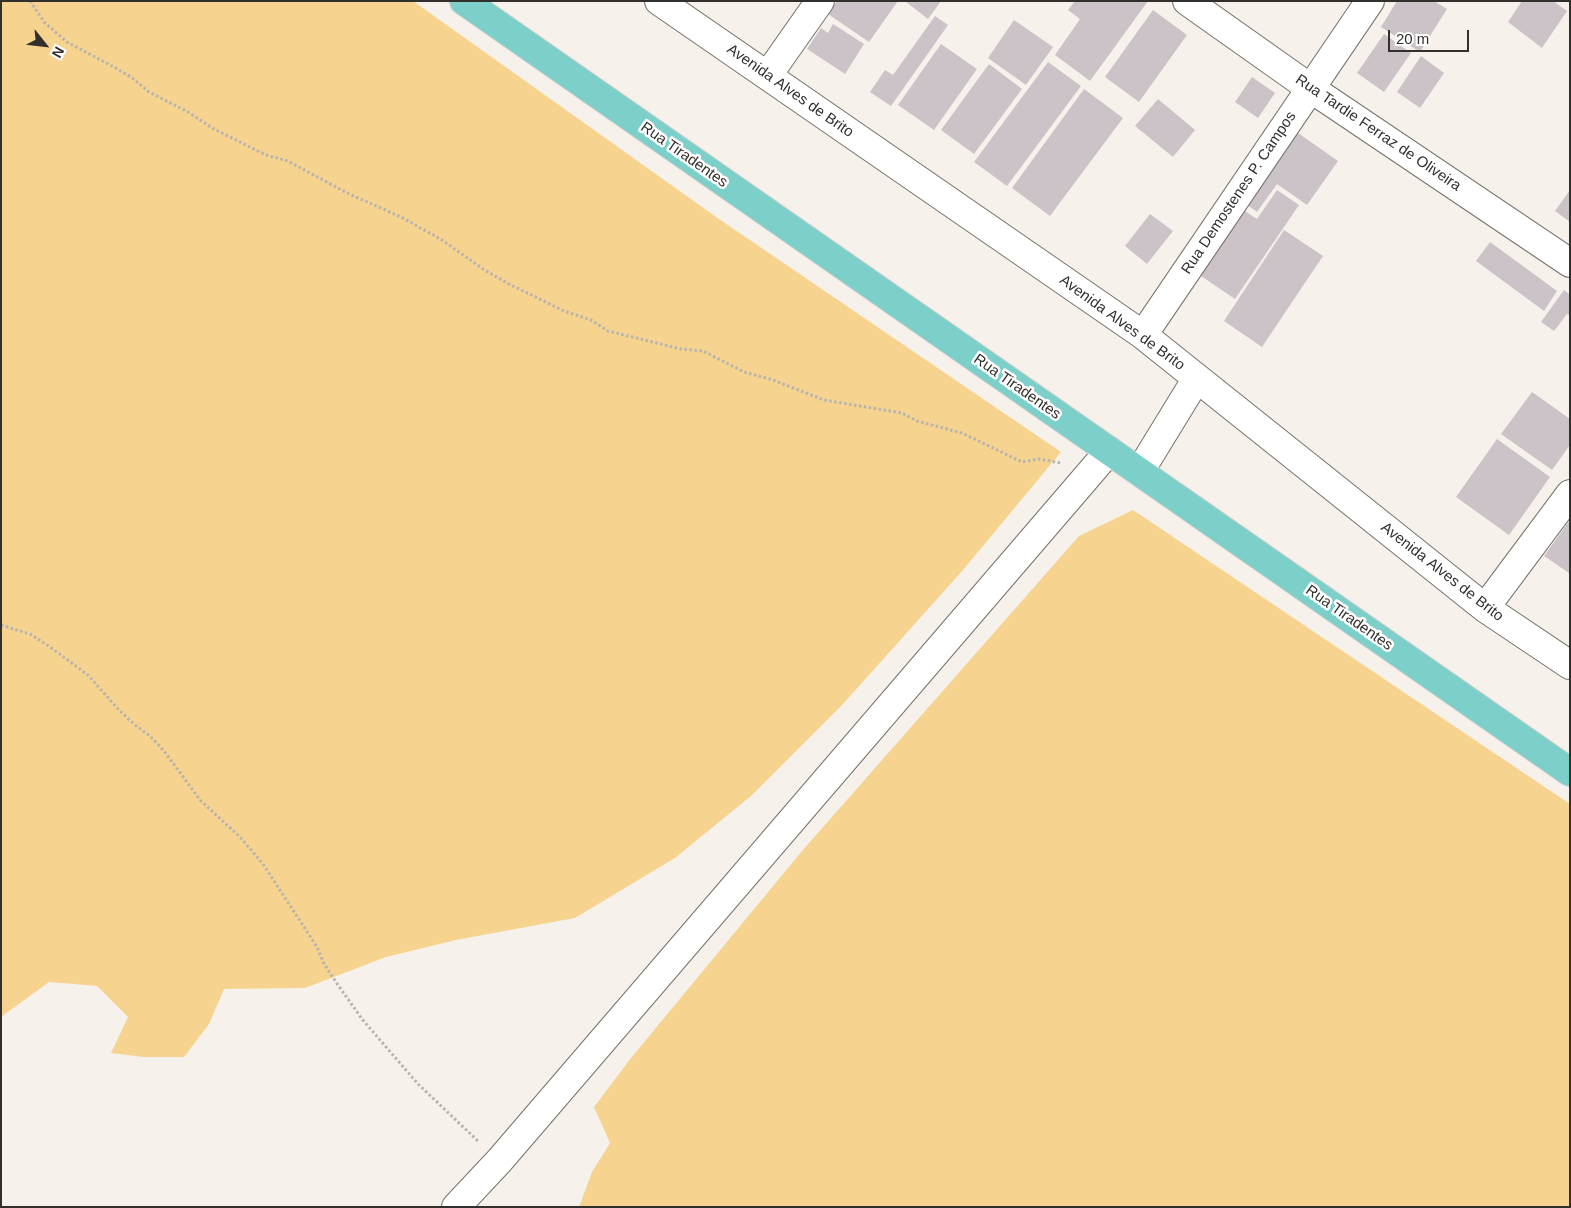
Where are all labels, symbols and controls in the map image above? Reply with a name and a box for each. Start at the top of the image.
north arrow [20,20,70,70]
scale bar [1391,20,1472,52]
text: 20 m [1396,30,1429,47]
street label: Avenida Alves de Brito [723,40,857,142]
text: N [49,44,68,61]
street label: Rua Tardie Ferraz de Oliveira [1292,71,1464,195]
street label: Rua Demostenes P. Campos [1178,108,1300,278]
street label: Rua Tiradentes [637,118,731,192]
street label: Avenida Alves de Brito [1056,271,1188,375]
street label: Rua Tiradentes [970,350,1064,424]
street label: Avenida Alves de Brito [1377,519,1507,625]
street label: Rua Tiradentes [1302,581,1396,655]

